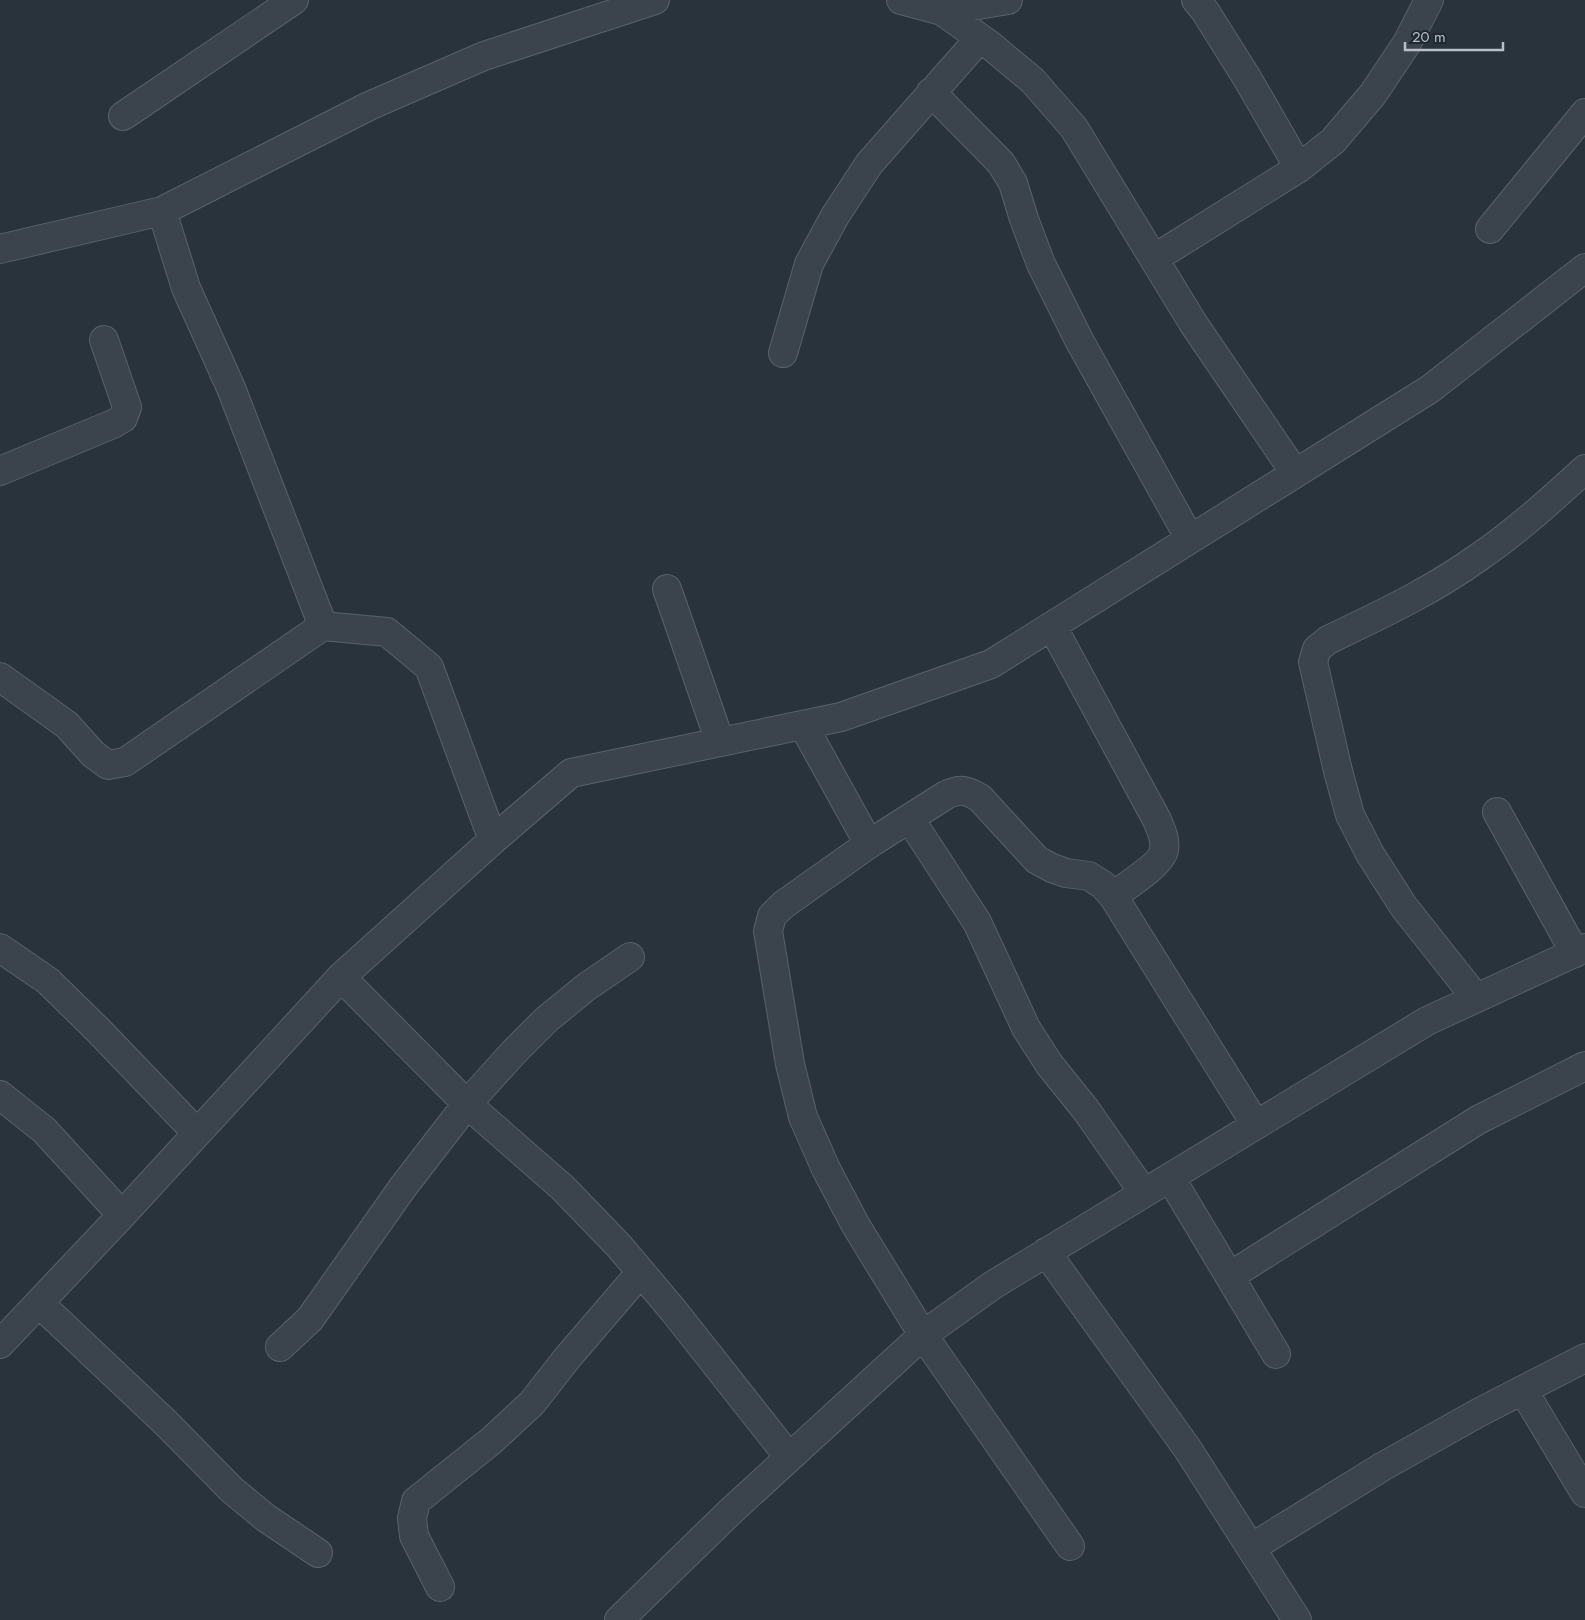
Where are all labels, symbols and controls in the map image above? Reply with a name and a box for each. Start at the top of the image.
scale bar [1405,20,1502,52]
text: 20 m [1412,26,1446,48]

